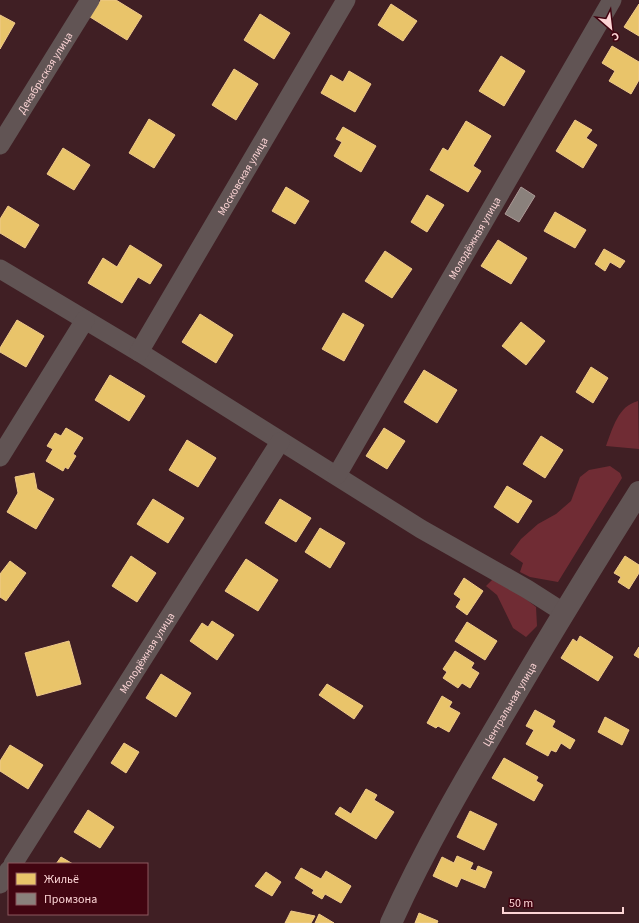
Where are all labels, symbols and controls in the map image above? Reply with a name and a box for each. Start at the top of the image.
north arrow [591,8,631,48]
text: С [609,28,622,45]
street label: Декабрьская улица [14,29,76,117]
street label: Московская улица [214,134,271,218]
street label: Молодёжная улица [444,194,504,282]
street label: Молодёжная улица [115,609,178,696]
street label: Центральная улица [479,659,540,749]
legend [8,863,148,915]
text: Жильё [44,871,79,888]
scale bar [503,889,623,915]
text: Промзона [44,891,97,908]
text: 50 m [509,895,533,912]

